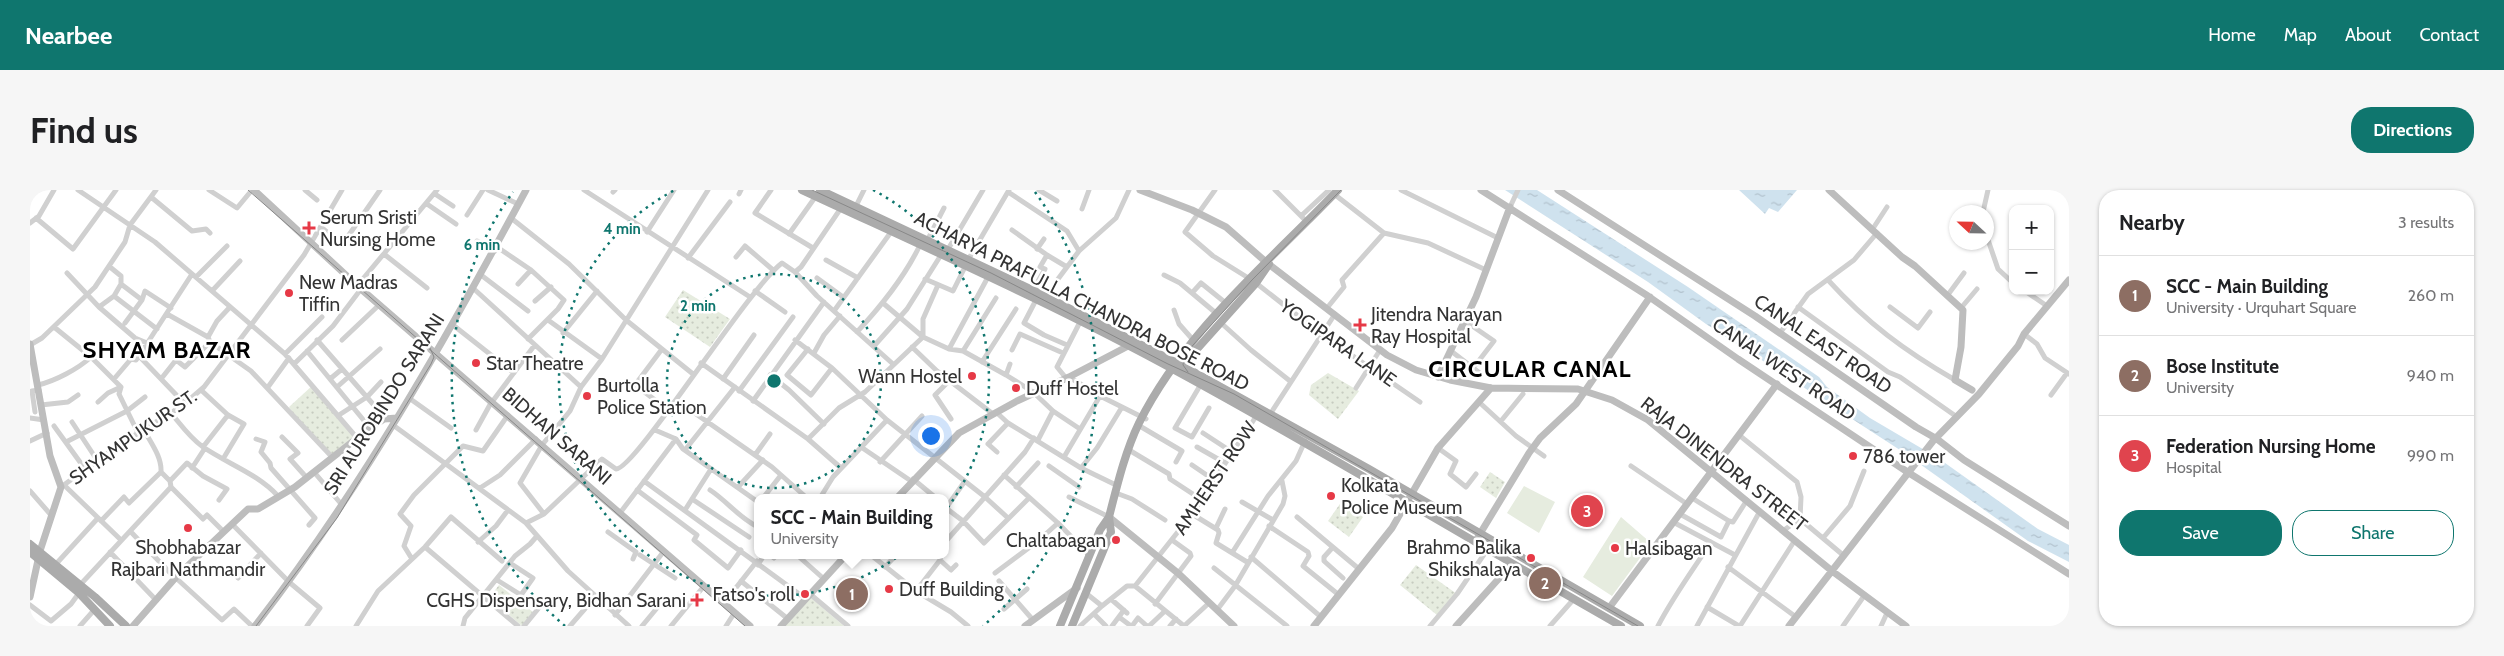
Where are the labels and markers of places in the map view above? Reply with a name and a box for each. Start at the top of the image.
place label: Serum Sristi Nursing Home [320,206,436,251]
marker: Serum Sristi Nursing Home [302,221,316,235]
place label: New Madras Tiffin [299,271,398,316]
marker: New Madras Tiffin [283,287,295,299]
place label: Jitendra Narayan Ray Hospital [1370,303,1502,348]
marker: Jitendra Narayan Ray Hospital [1353,318,1367,332]
place label: Star Theatre [486,352,584,375]
marker: Star Theatre [470,357,482,369]
place label: Wann Hostel [858,365,963,388]
marker: Wann Hostel [966,370,978,382]
centre of rings [765,372,783,390]
place label: Burtolla Police Station [597,374,707,419]
place label: Duff Hostel [1026,377,1119,400]
marker: Duff Hostel [1010,382,1022,394]
marker: Burtolla Police Station [581,390,593,402]
place label: 786 tower [1863,445,1945,468]
marker: 786 tower [1847,450,1859,462]
place label: Kolkata Police Museum [1341,474,1462,519]
marker: Kolkata Police Museum [1325,490,1337,502]
pin: 3 [1571,492,1603,530]
marker: Shobhabazar Rajbari Nathmandir [182,522,194,534]
place label: Chaltabagan [1006,529,1106,552]
marker: Chaltabagan [1110,534,1122,546]
place label: Shobhabazar Rajbari Nathmandir [111,536,265,581]
place label: Brahmo Balika Shikshalaya [1407,536,1521,581]
place label: Halsibagan [1625,537,1713,560]
marker: Halsibagan [1609,542,1621,554]
marker: Brahmo Balika Shikshalaya [1525,552,1537,564]
pin: 2 [1529,564,1561,602]
pin: 1 [836,575,868,613]
place label: Duff Building [899,578,1004,601]
place label: Fatso's roll [713,583,796,606]
marker: Duff Building [883,583,895,595]
marker: Fatso's roll [799,588,811,600]
place label: CGHS Dispensary, Bidhan Sarani [426,589,686,612]
marker: CGHS Dispensary, Bidhan Sarani [690,593,704,607]

